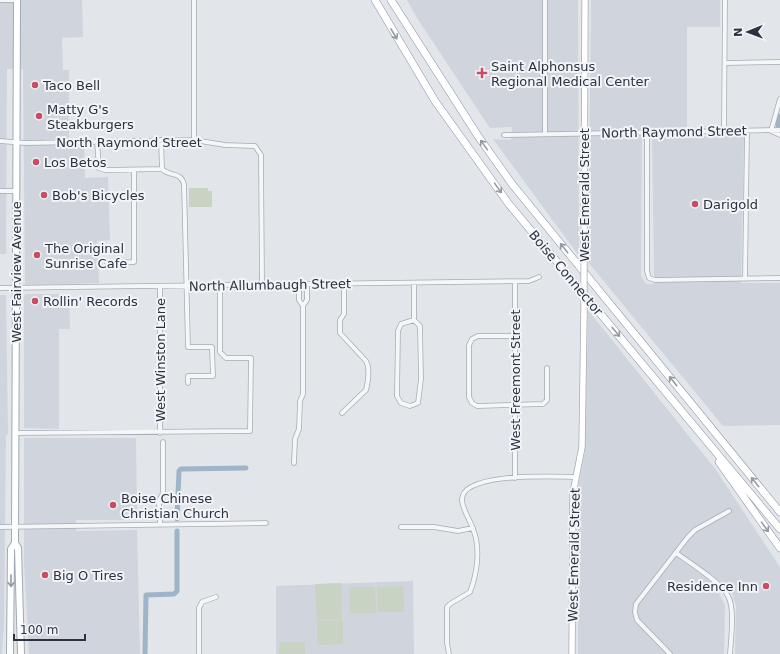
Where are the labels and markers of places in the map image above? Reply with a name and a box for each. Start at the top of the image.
place label: Saint Alphonsus Regional Medical Center [491,59,650,89]
marker: Saint Alphonsus Regional Medical Center [476,67,488,79]
place label: Taco Bell [42,78,100,93]
marker: Taco Bell [30,80,40,90]
place label: Matty G's Steakburgers [47,102,134,132]
marker: Matty G's Steakburgers [34,111,44,121]
place label: Los Betos [44,155,107,170]
marker: Los Betos [31,157,41,167]
place label: Bob's Bicycles [52,188,145,203]
marker: Bob's Bicycles [39,190,49,200]
place label: Darigold [703,197,758,212]
marker: Darigold [690,199,700,209]
place label: The Original Sunrise Cafe [44,241,127,271]
marker: The Original Sunrise Cafe [32,250,42,260]
place label: Rollin' Records [43,294,138,309]
marker: Rollin' Records [30,296,40,306]
place label: Boise Chinese Christian Church [121,491,229,521]
marker: Boise Chinese Christian Church [108,500,118,510]
place label: Big O Tires [53,568,123,583]
marker: Big O Tires [40,570,50,580]
place label: Residence Inn [667,579,758,594]
marker: Residence Inn [761,581,771,591]

